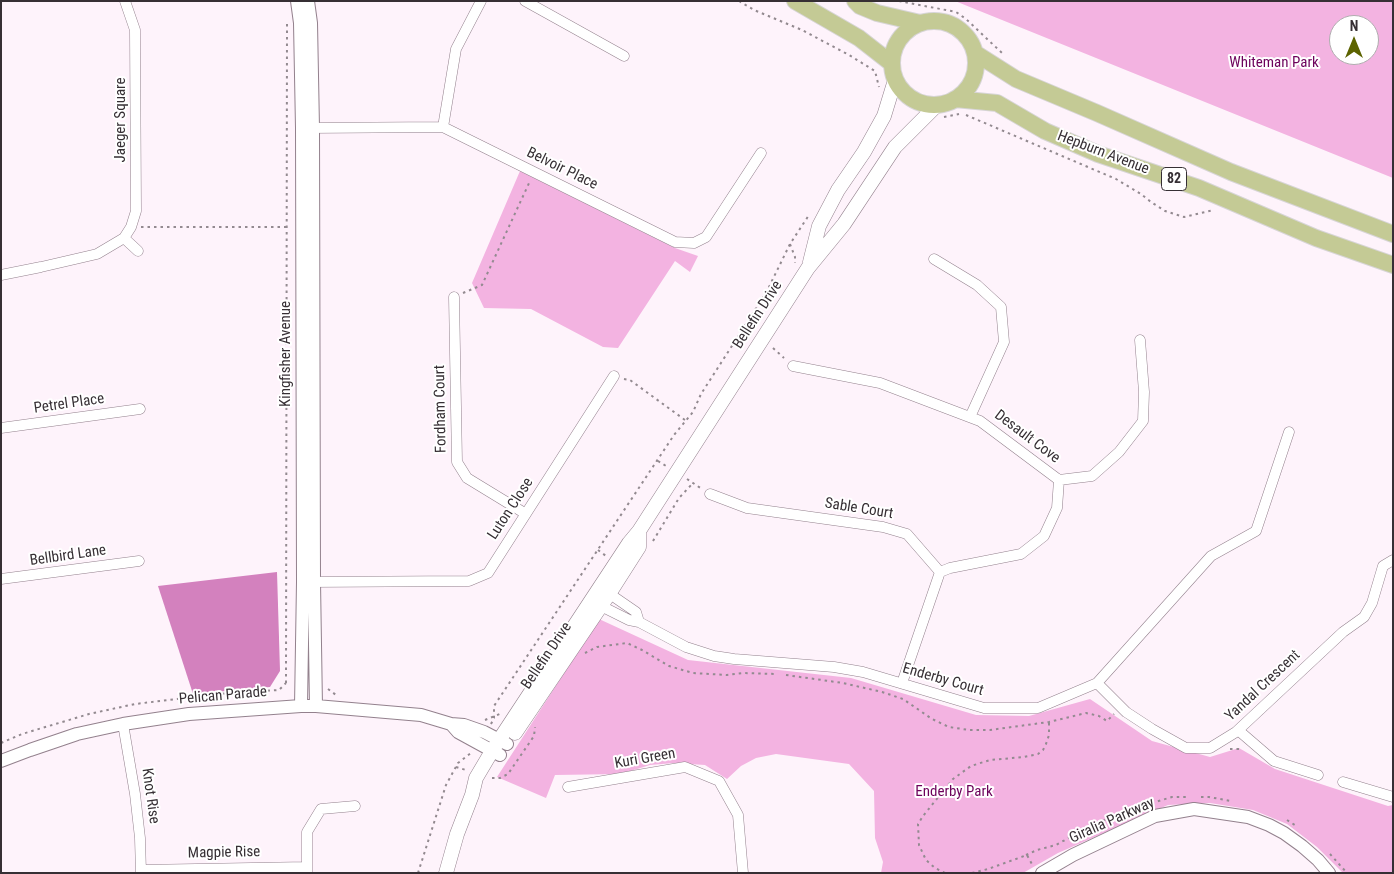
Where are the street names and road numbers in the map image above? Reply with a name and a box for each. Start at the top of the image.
street label: Jaeger Square [112,77,130,163]
street label: Hepburn Avenue [1055,127,1151,179]
street label: Belvoir Place [524,144,600,194]
road number: 82 [1162,168,1186,190]
street label: Bellefin Drive [729,278,787,352]
street label: Kingfisher Avenue [277,301,295,407]
street label: Fordham Court [431,365,451,453]
street label: Petrel Place [33,390,105,418]
street label: Desault Cove [991,407,1063,467]
street label: Luton Close [484,475,538,543]
street label: Sable Court [824,495,894,523]
street label: Bellbird Lane [29,542,107,570]
street label: Bellefin Drive [518,619,576,693]
street label: Yandal Crescent [1222,647,1304,725]
street label: Enderby Court [900,660,986,700]
street label: Pelican Parade [178,683,268,709]
street label: Kuri Green [613,745,677,773]
street label: Knot Rise [137,767,163,825]
street label: Giralia Parkway [1067,794,1157,848]
street label: Magpie Rise [188,843,260,863]

